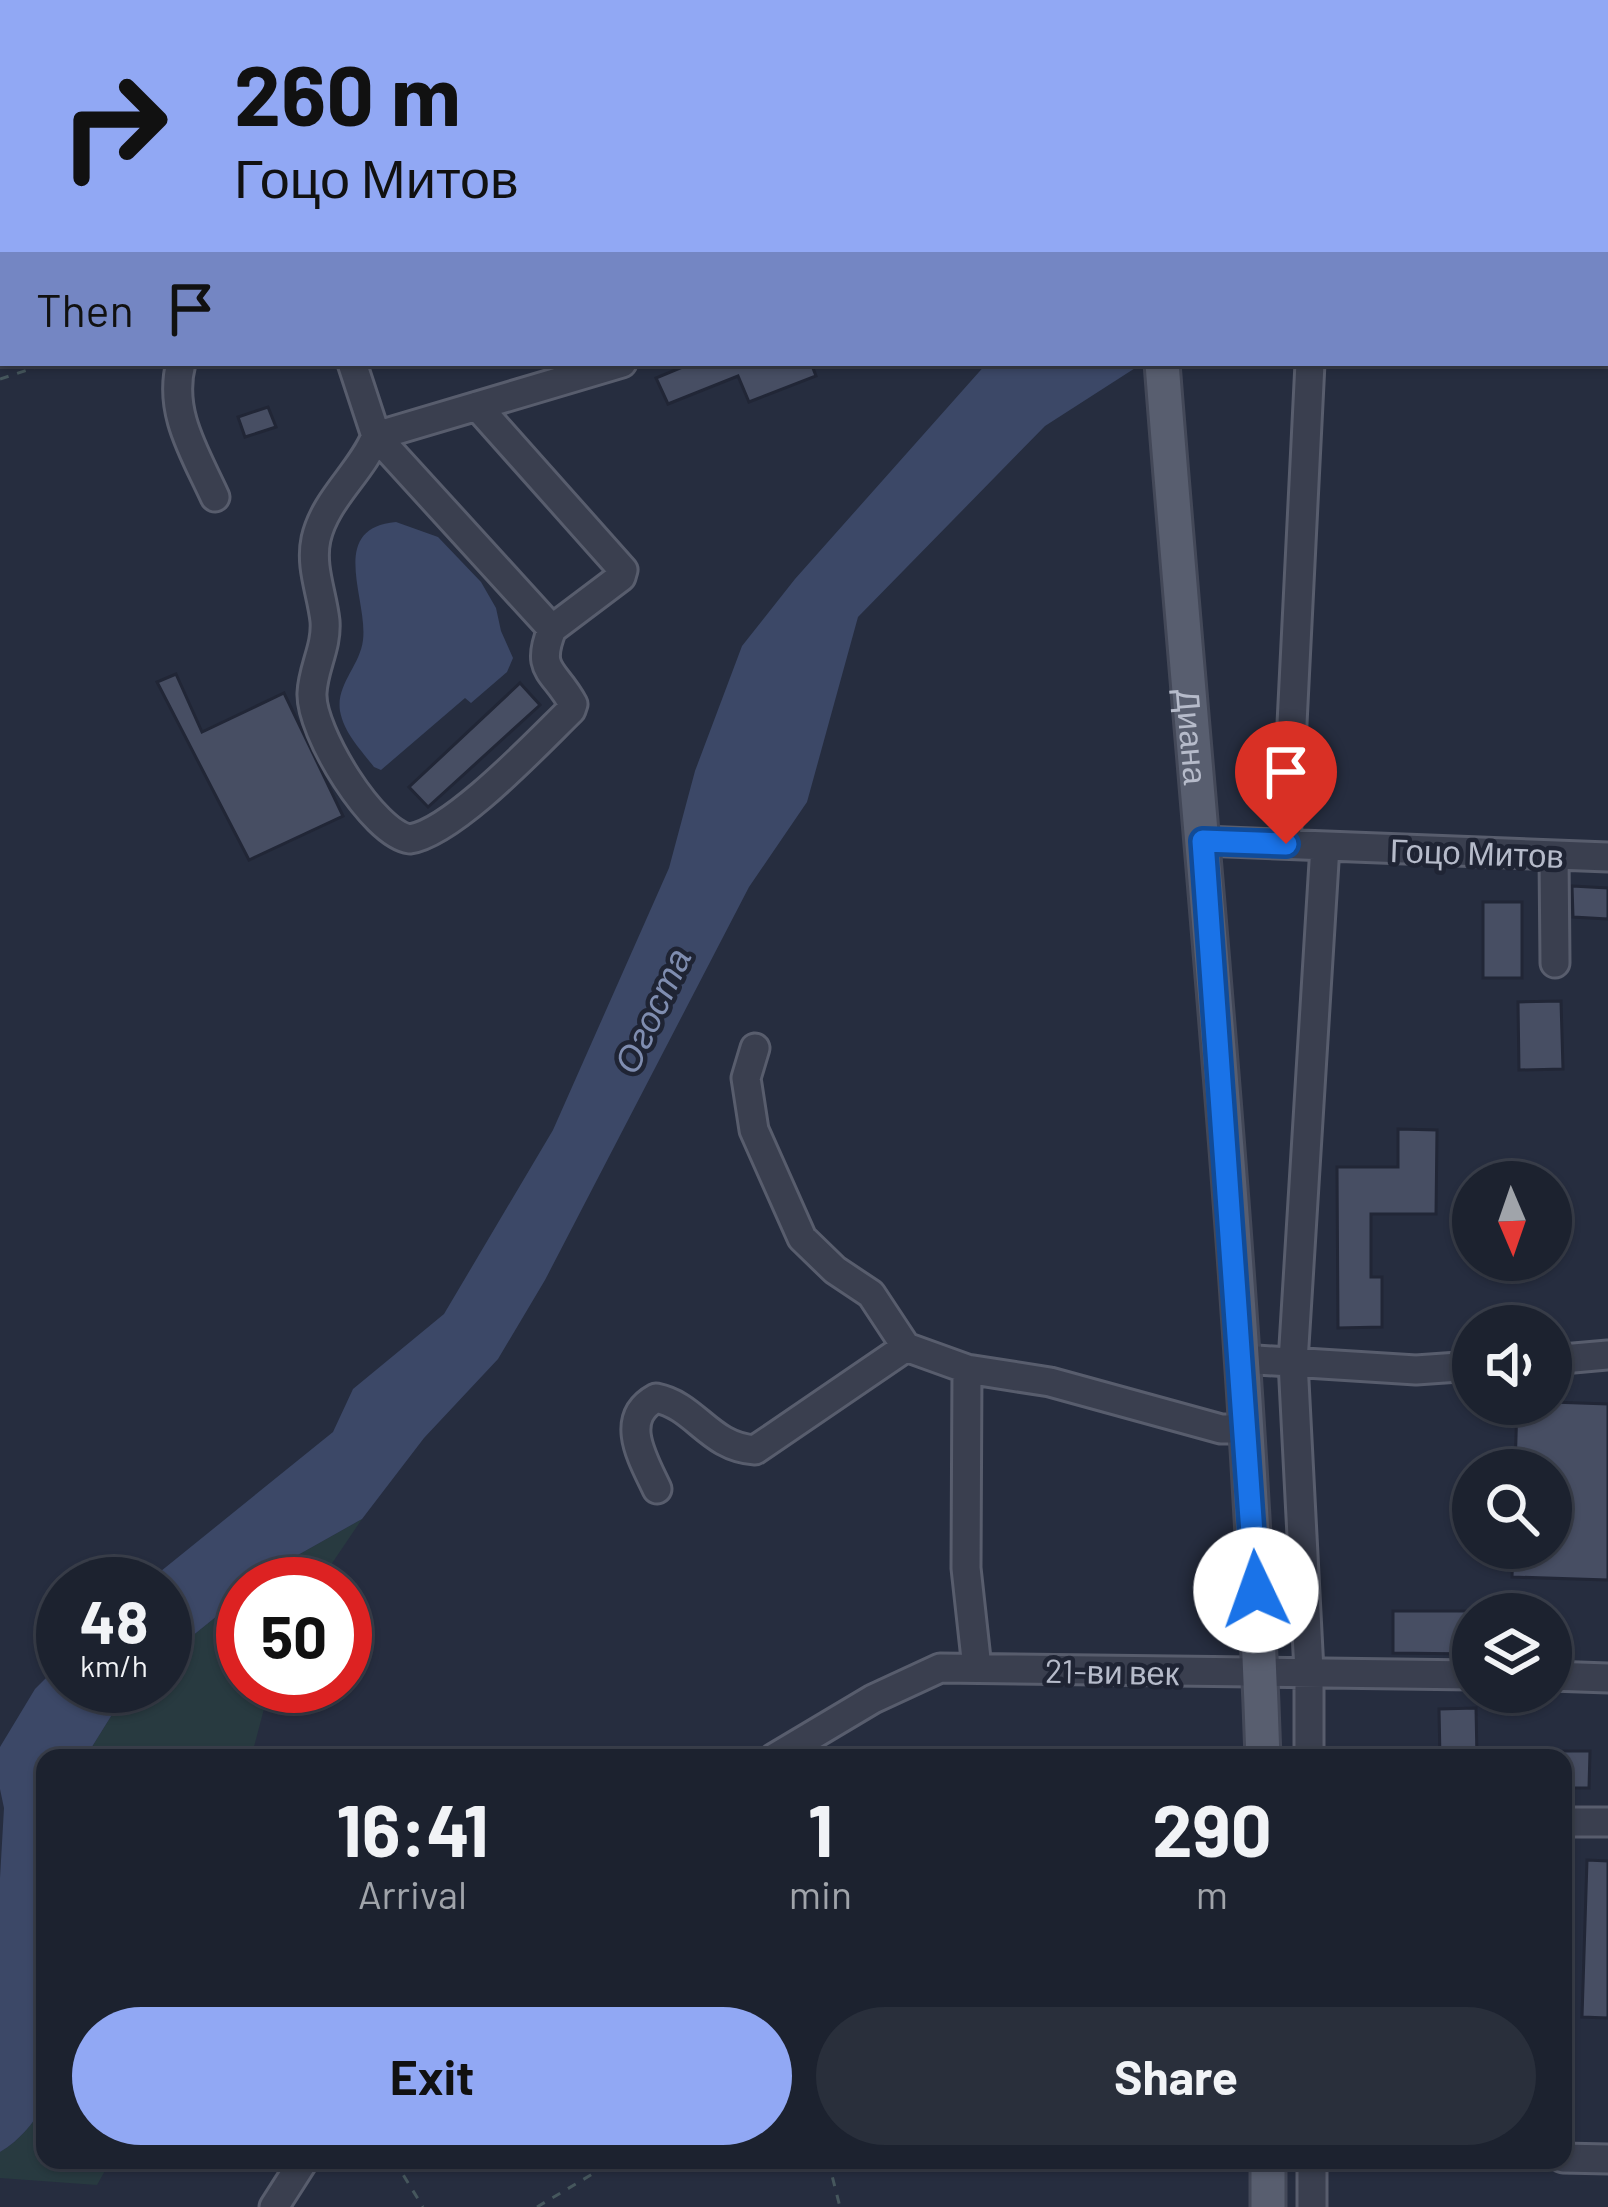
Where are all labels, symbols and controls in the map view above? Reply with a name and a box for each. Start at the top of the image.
text: 260 m [234,42,461,143]
icon: right [36,48,192,204]
text: Гоцо Митов [234,144,519,209]
icon: arrive [158,276,224,342]
text: Then [36,282,134,336]
street label: Диана [1169,687,1217,787]
pin [1235,721,1337,844]
icon: arrive [1253,739,1319,805]
street label: Гоцо Митов [1389,829,1565,875]
water label: Огоста [603,941,699,1079]
north arrow [1452,1161,1572,1281]
map controls [1452,1161,1572,1713]
button: sound [1452,1305,1572,1425]
button: search [1452,1449,1572,1569]
position arrow [1193,1527,1319,1653]
speed limit sign: 50 [216,1557,372,1713]
text: 48 [80,1584,148,1656]
button: layers [1452,1593,1572,1713]
text: km/h [80,1647,148,1683]
street label: 21-ви век [1045,1650,1180,1692]
text: 16:41 [336,1785,489,1871]
text: 1 [808,1785,833,1871]
text: 290 [1152,1785,1272,1871]
text: Arrival [358,1870,467,1917]
text: min [789,1870,852,1917]
text: m [1196,1870,1228,1917]
button: Exit [72,2007,792,2145]
button: Share [816,2007,1536,2145]

